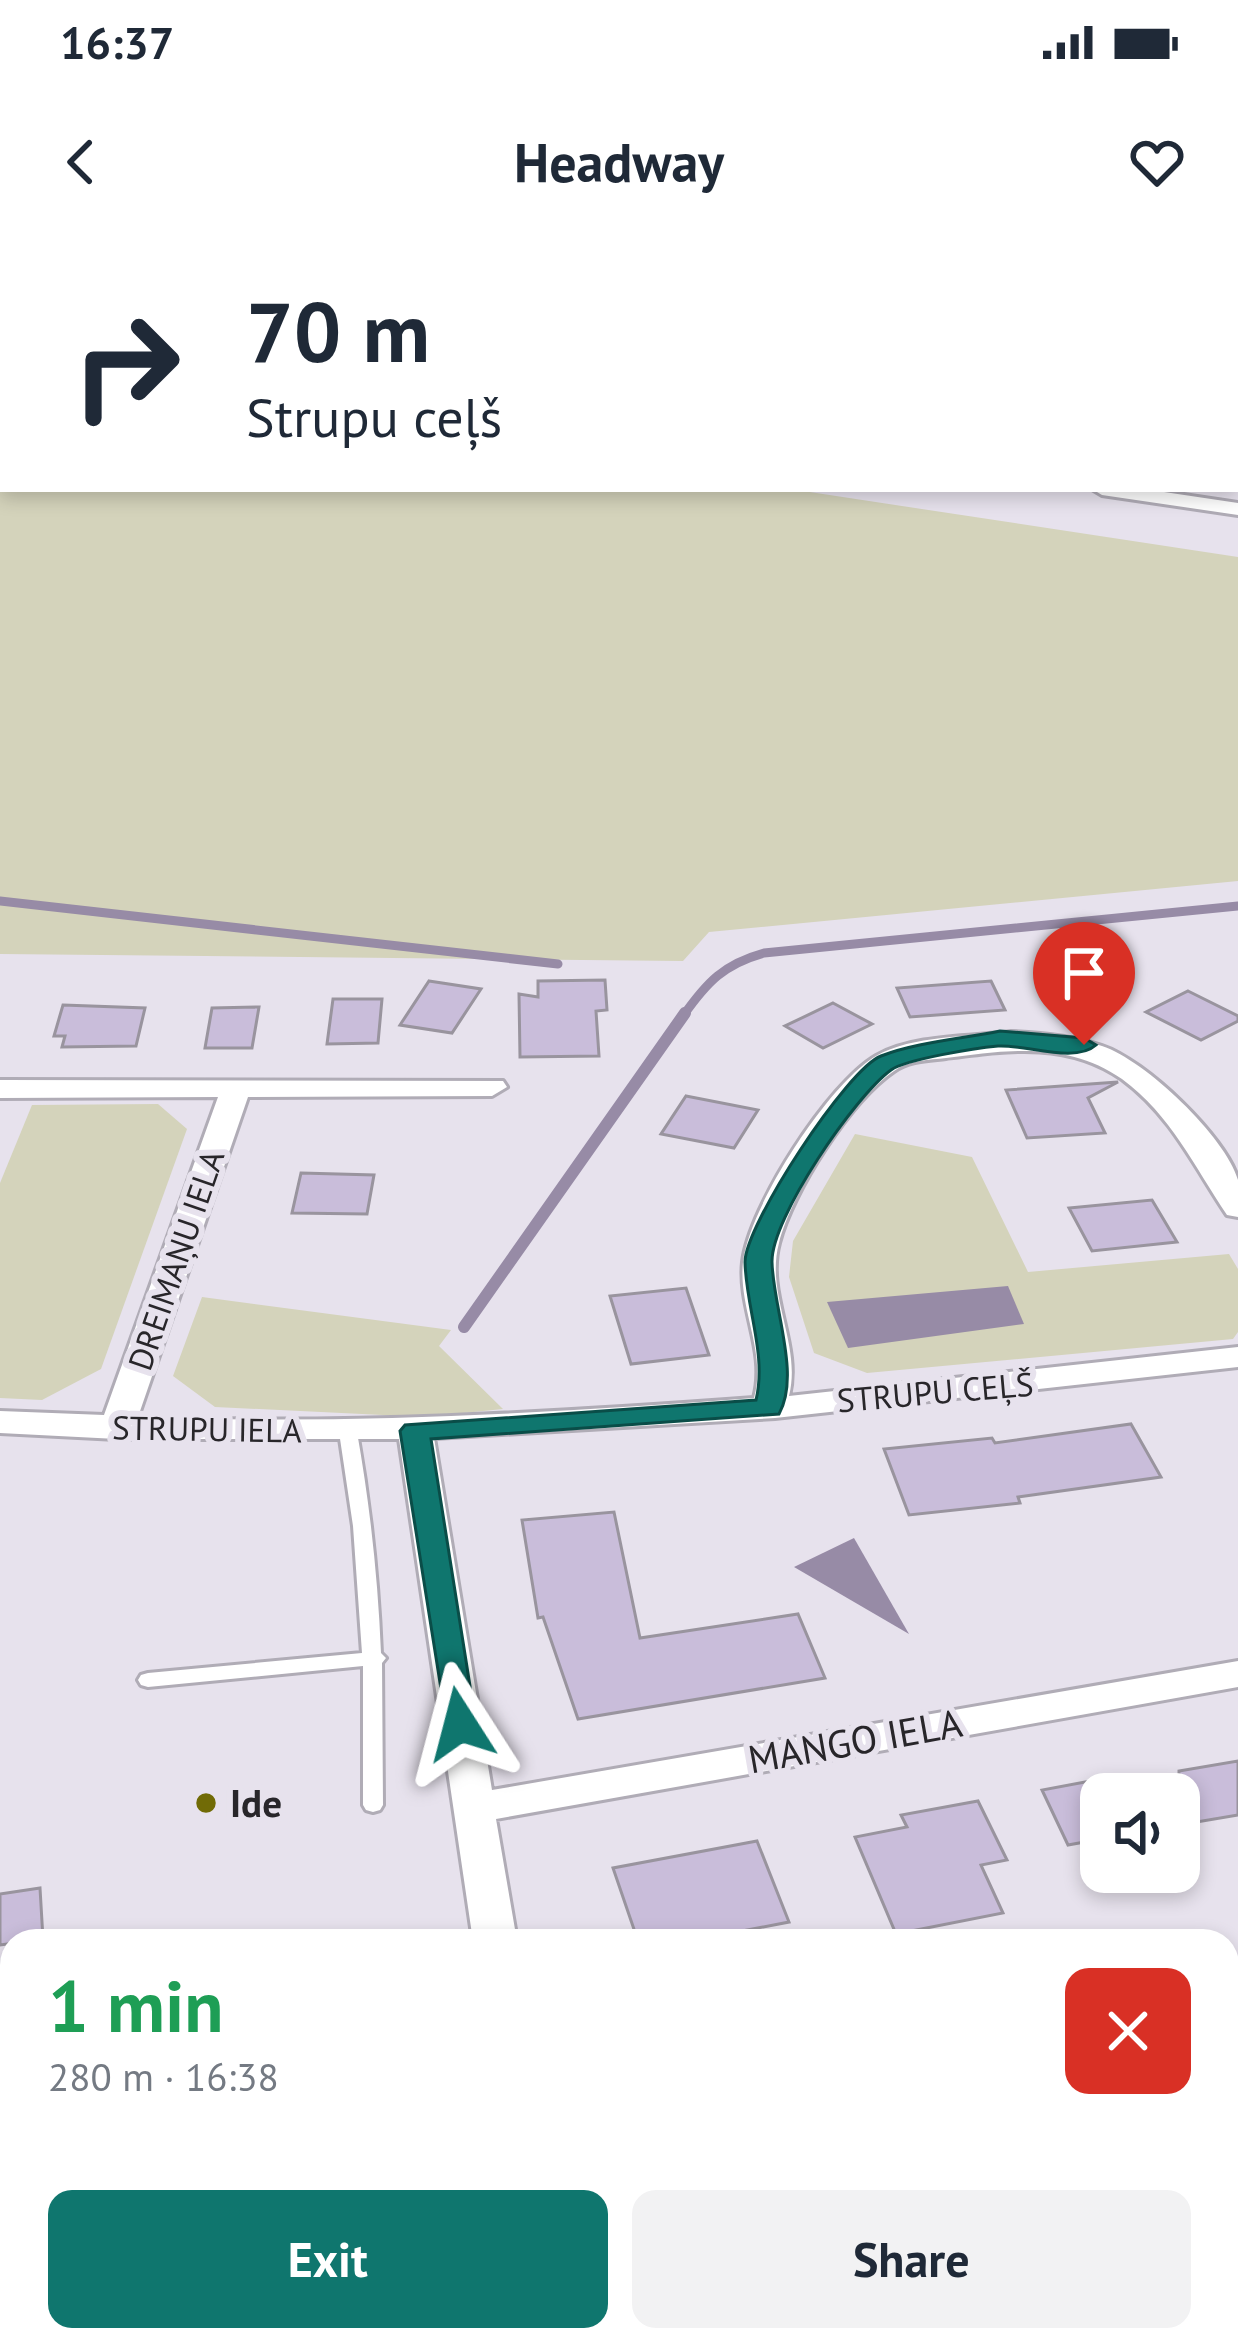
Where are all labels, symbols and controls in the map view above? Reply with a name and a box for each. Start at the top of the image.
text: 16:37 [60,13,174,71]
text: Headway [514,127,724,197]
icon: back [48,129,114,195]
icon: heart [1124,129,1190,195]
text: 70 m [246,276,430,385]
icon: right [48,288,204,444]
text: Strupu ceļš [246,382,502,452]
pin [1033,922,1135,1045]
icon: arrive [1051,940,1117,1006]
street label: DREIMAŅU IELA [118,1143,234,1376]
street label: STRUPU CEĻŠ [835,1362,1035,1422]
street label: STRUPU IELA [112,1405,303,1452]
position arrow [397,1661,523,1787]
street label: MANGO IELA [744,1697,966,1784]
map controls [1080,1773,1200,1893]
button: sound [1080,1773,1200,1893]
place label: Ide [230,1777,282,1828]
marker: Ide [193,1790,219,1816]
text: 1 min [48,1959,224,2052]
button: close [1065,1968,1191,2094]
text: 280 m · 16:38 [48,2051,279,2102]
button: Exit [48,2190,608,2328]
button: Share [632,2190,1191,2328]

